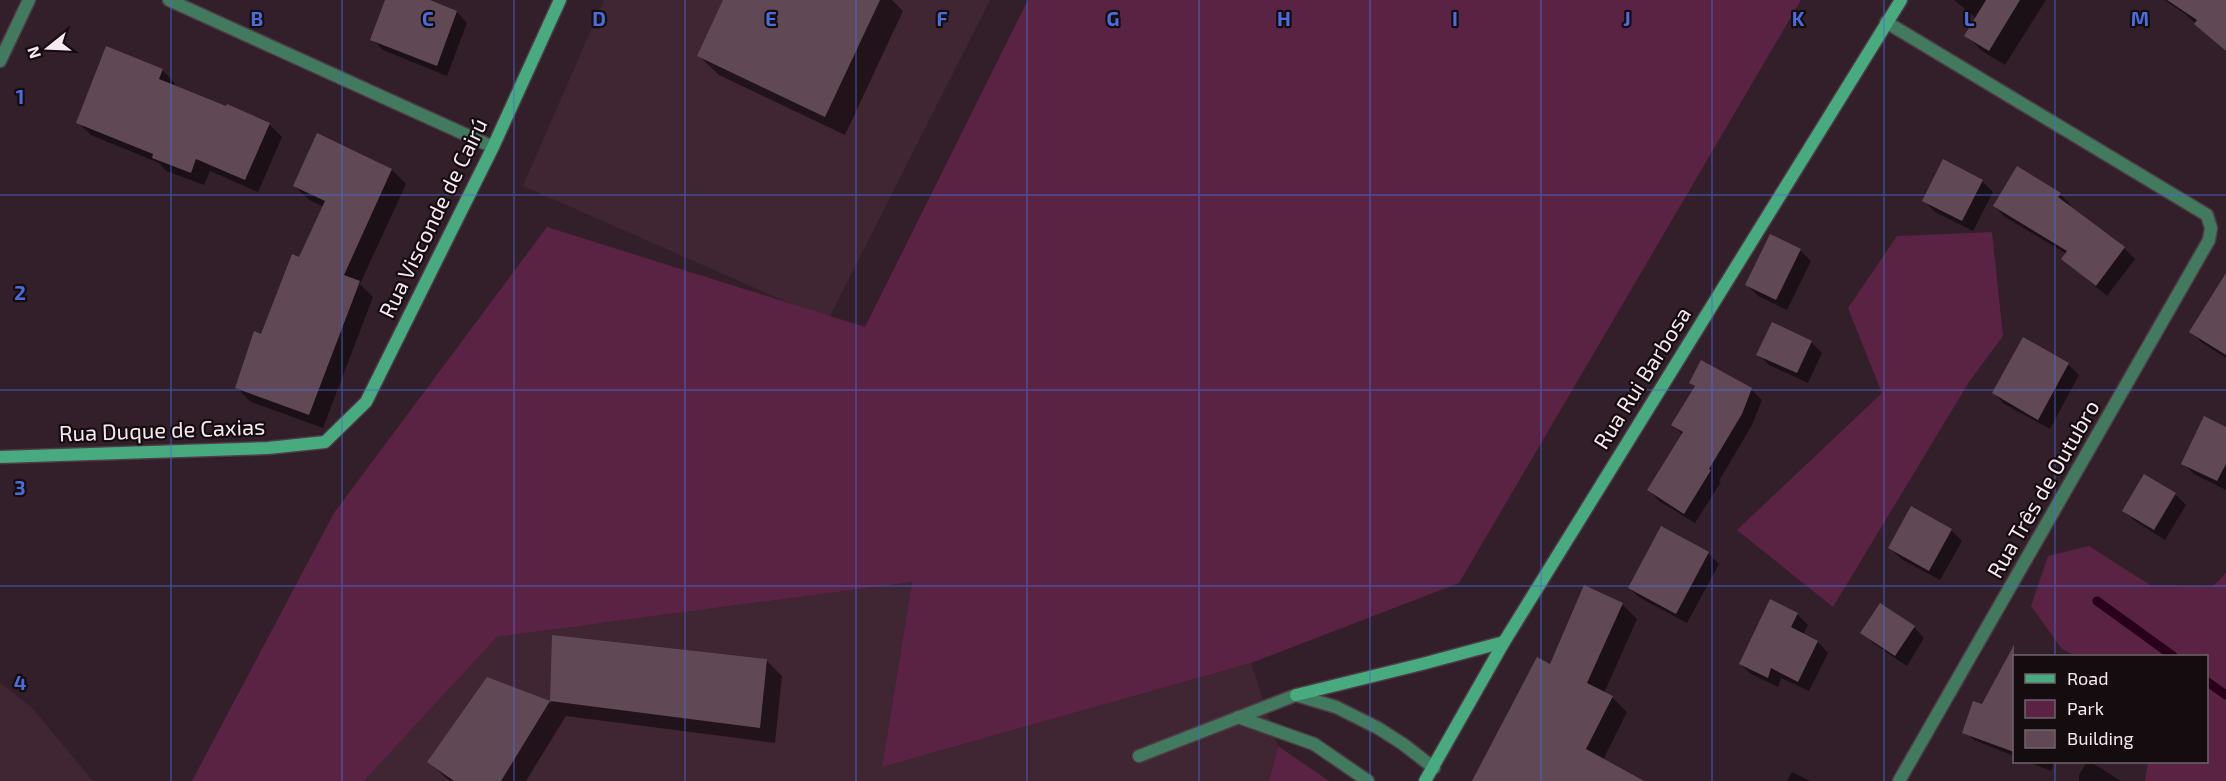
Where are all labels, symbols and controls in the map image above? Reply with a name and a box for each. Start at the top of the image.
text: B [251,6,263,30]
text: C [422,6,434,30]
text: D [592,6,606,30]
text: E [765,6,777,30]
text: F [936,6,948,30]
text: G [1107,6,1119,30]
text: H [1277,6,1291,30]
text: I [1452,6,1458,30]
text: J [1623,6,1631,30]
text: K [1792,6,1805,30]
text: L [1964,6,1975,30]
text: M [2131,6,2149,30]
north arrow [18,18,78,78]
text: N [22,44,44,61]
text: 1 [16,84,24,108]
street label: Rua Visconde de Cairú [373,114,492,321]
text: 2 [14,280,26,304]
street label: Rua Rui Barbosa [1587,302,1695,453]
street label: Rua Três de Outubro [1981,395,2104,582]
street label: Rua Duque de Caxias [58,412,266,446]
text: 3 [14,475,26,499]
legend [2013,655,2208,763]
text: Road [2067,667,2108,689]
text: 4 [14,670,27,694]
text: Park [2067,697,2104,719]
text: Building [2067,727,2134,749]

